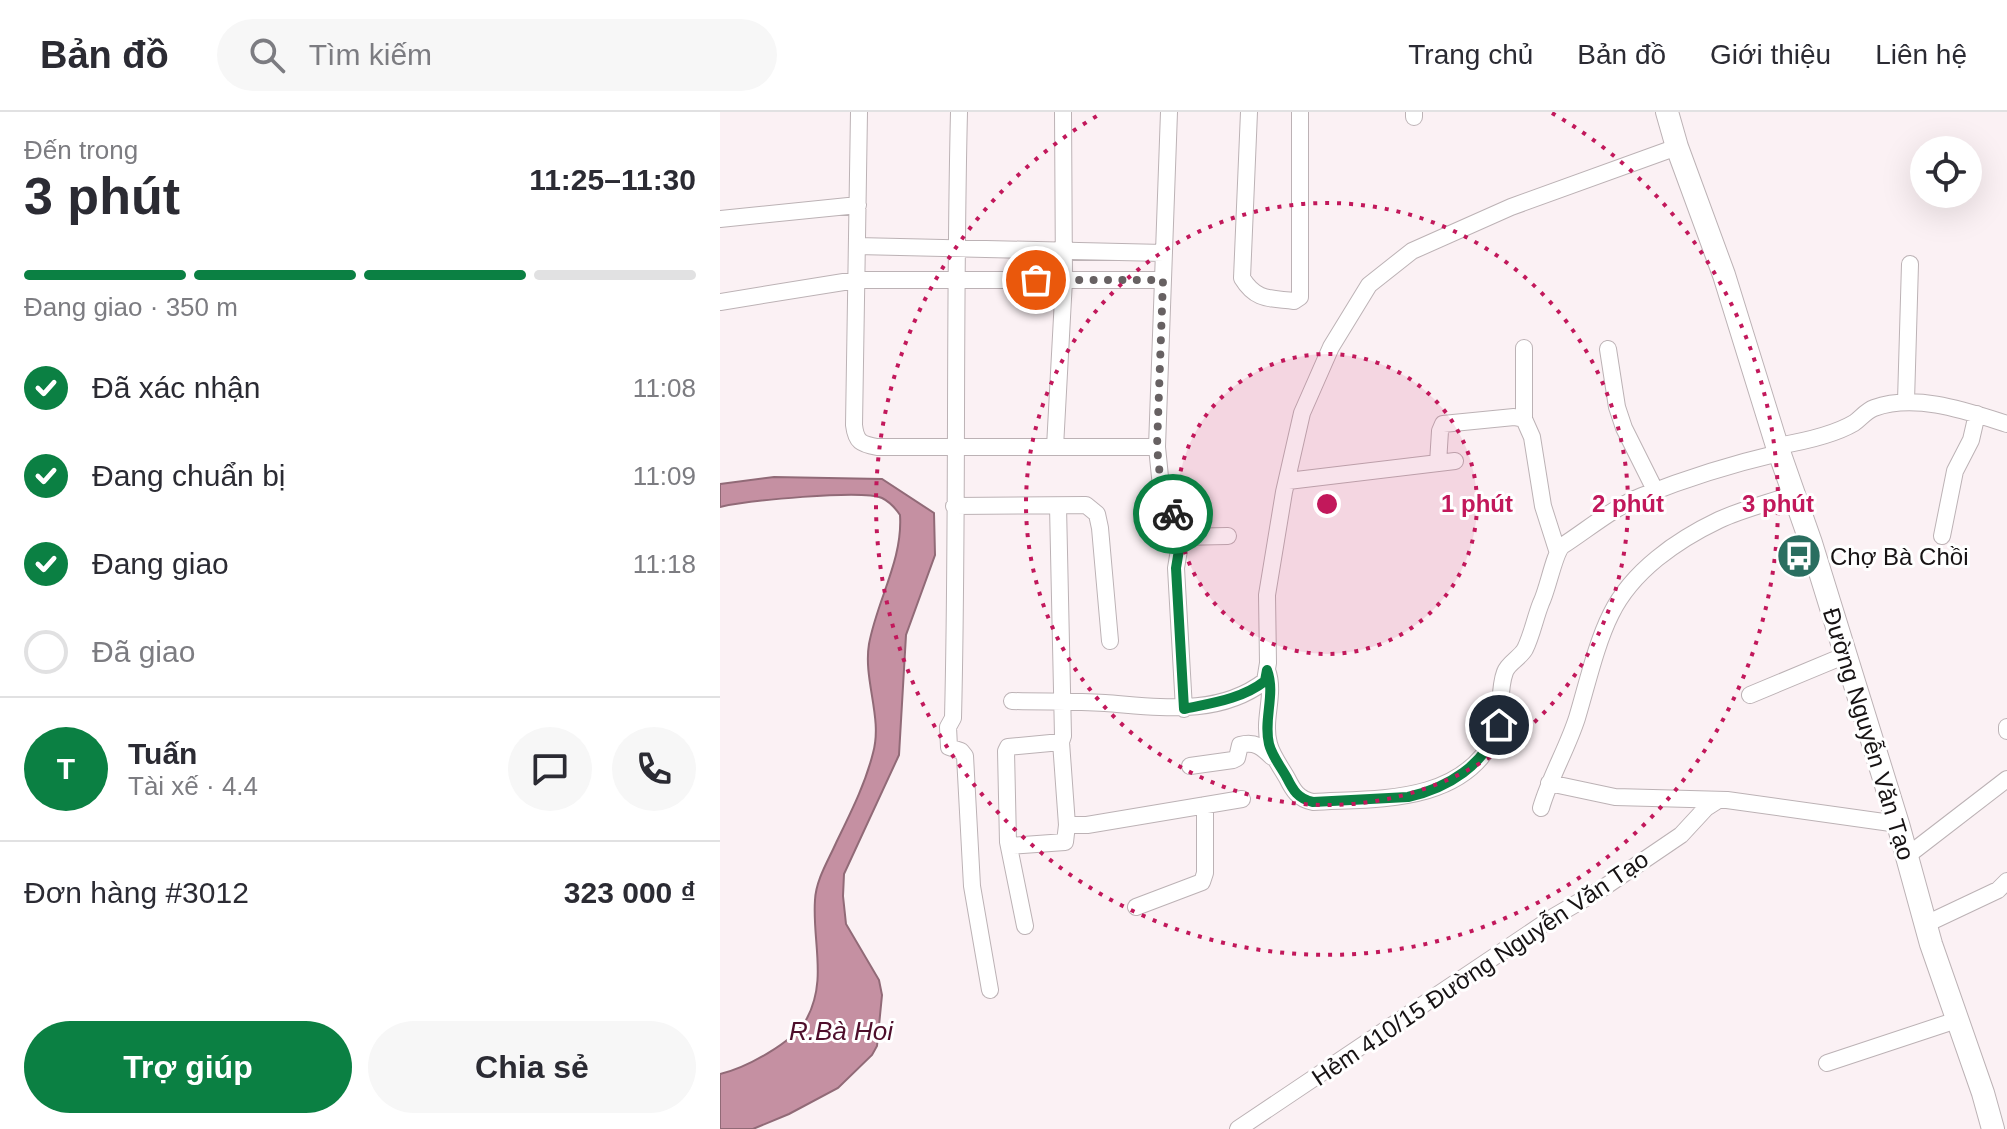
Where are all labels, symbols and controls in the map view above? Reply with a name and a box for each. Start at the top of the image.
search box [217,19,777,91]
icon: search [245,33,289,77]
text: Bản đồ [40,34,169,76]
text: Tìm kiếm [309,38,432,71]
text: Trang chủ [1408,39,1533,70]
text: Bản đồ [1577,39,1666,70]
text: Giới thiệu [1710,39,1831,70]
text: Liên hệ [1875,39,1967,70]
text: Đến trong [24,135,138,165]
map controls [1910,136,1982,208]
button: locate [1910,136,1982,208]
text: 11:25–11:30 [529,163,696,196]
text: 3 phút [24,167,180,225]
pin [1002,246,1070,314]
icon: bag [1014,258,1058,302]
text: Đang giao · 350 m [24,292,238,322]
icon: check [24,366,68,410]
text: Đã xác nhận [92,371,260,404]
text: 11:08 [633,373,696,403]
icon: check [24,454,68,498]
text: Đang chuẩn bị [92,459,285,492]
text: 11:09 [633,461,696,491]
courier [1133,474,1213,554]
centre of rings [1313,490,1341,518]
text: 1 phút [1441,490,1513,517]
text: 2 phút [1592,490,1664,517]
text: 3 phút [1742,490,1814,517]
icon: bike [1151,492,1195,536]
bus stop icon: Chợ Bà Chồi [1775,532,1823,580]
icon: check [24,542,68,586]
place label: Chợ Bà Chồi [1830,543,1968,570]
text: Đang giao [92,547,229,580]
text: 11:18 [633,549,696,579]
street label: Đường Nguyễn Văn Tạo [1818,605,1920,863]
text: Đã giao [92,635,195,668]
pin [1465,691,1533,759]
icon: home [1477,703,1521,747]
button: chat [508,727,592,811]
button: phone [612,727,696,811]
text: Tuấn [128,737,197,770]
text: T [57,752,75,785]
text: Tài xế · 4.4 [128,771,258,801]
street label: Hẻm 410/15 Đường Nguyễn Văn Tạo [1307,845,1653,1091]
text: Đơn hàng #3012 [24,876,249,909]
text: 323 000 ₫ [564,876,696,909]
water label: R.Bà Hoi [789,1016,894,1046]
button: Trợ giúp [24,1021,352,1113]
button: Chia sẻ [368,1021,696,1113]

